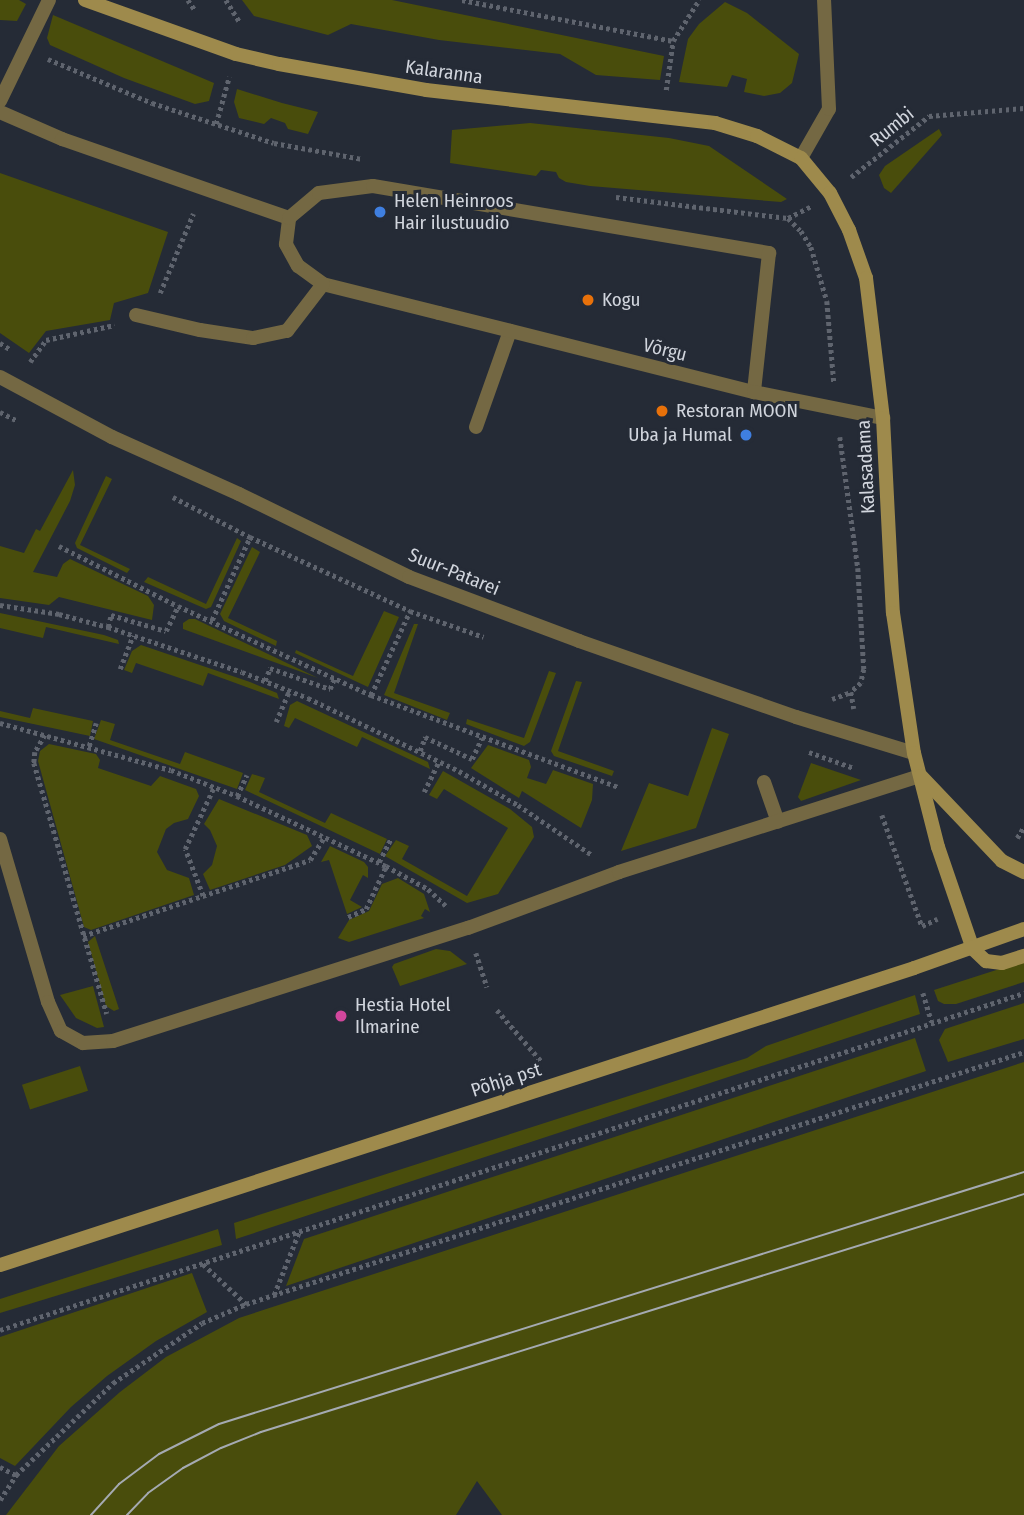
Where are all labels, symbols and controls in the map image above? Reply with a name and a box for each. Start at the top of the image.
street label: Kalaranna [404,55,484,89]
street label: Rumbi [865,102,919,152]
place label: Helen Heinroos Hair ilustuudio [394,190,514,234]
marker: Helen Heinroos Hair ilustuudio [372,204,388,220]
place label: Kogu [602,289,640,311]
marker: Kogu [580,292,596,308]
street label: Võrgu [641,334,689,366]
place label: Restoran MOON [676,400,798,422]
marker: Restoran MOON [654,403,670,419]
street label: Kalasadama [852,420,880,514]
place label: Uba ja Humal [628,424,732,446]
marker: Uba ja Humal [738,427,754,443]
street label: Suur-Patarei [405,543,503,601]
place label: Hestia Hotel Ilmarine [355,994,451,1038]
marker: Hestia Hotel Ilmarine [333,1008,349,1024]
street label: Põhja pst [468,1058,544,1102]

